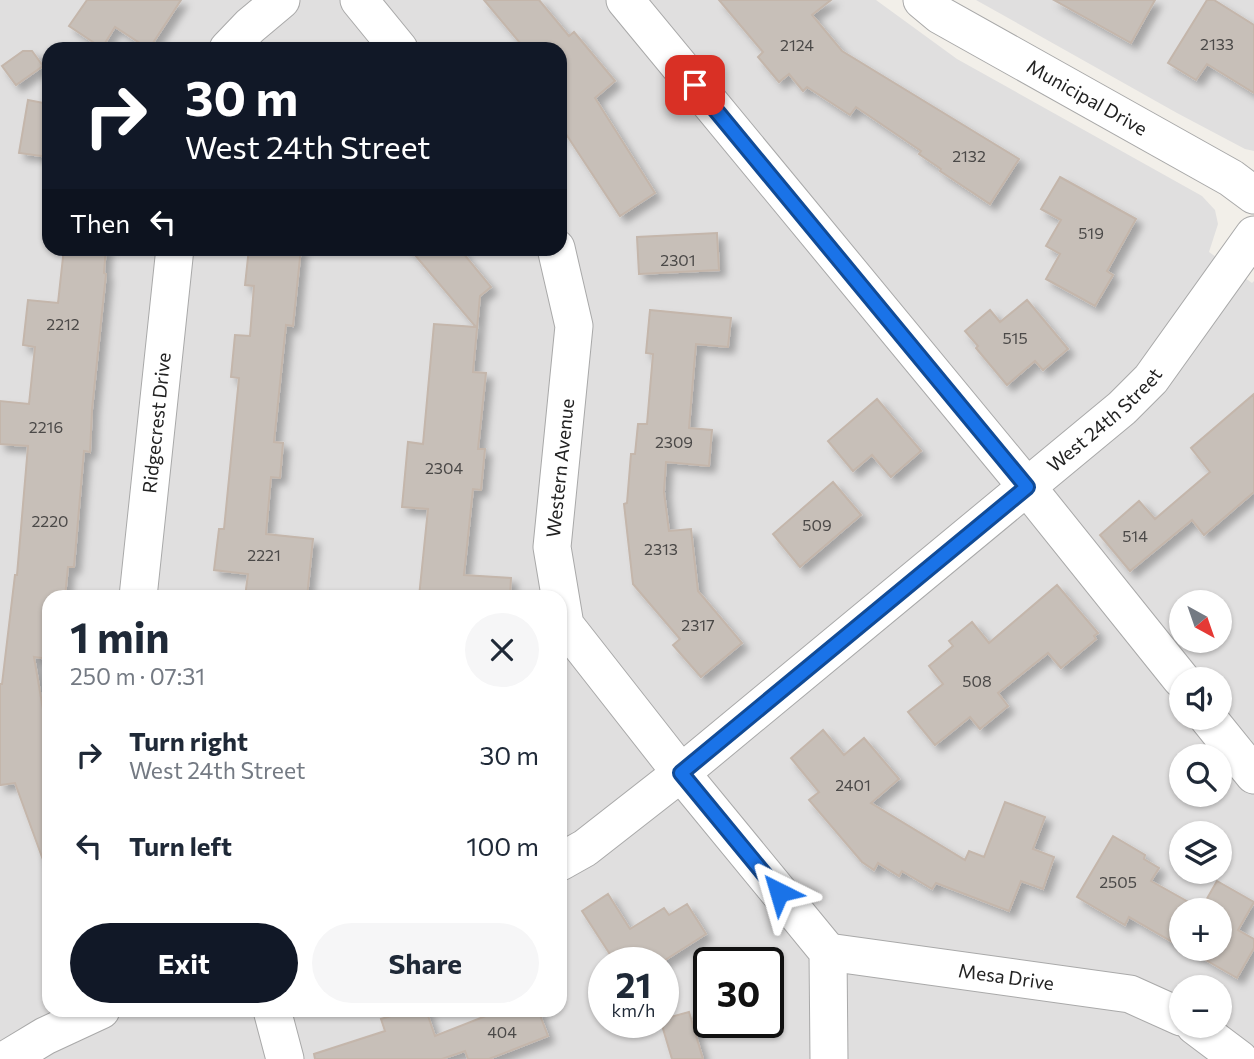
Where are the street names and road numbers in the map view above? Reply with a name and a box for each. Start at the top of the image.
street label: Municipal Drive [1023,54,1152,140]
street label: Ridgecrest Drive [137,351,175,494]
street label: West 24th Street [1042,363,1166,476]
street label: Western Avenue [541,397,578,539]
street label: Mesa Drive [957,958,1056,994]

